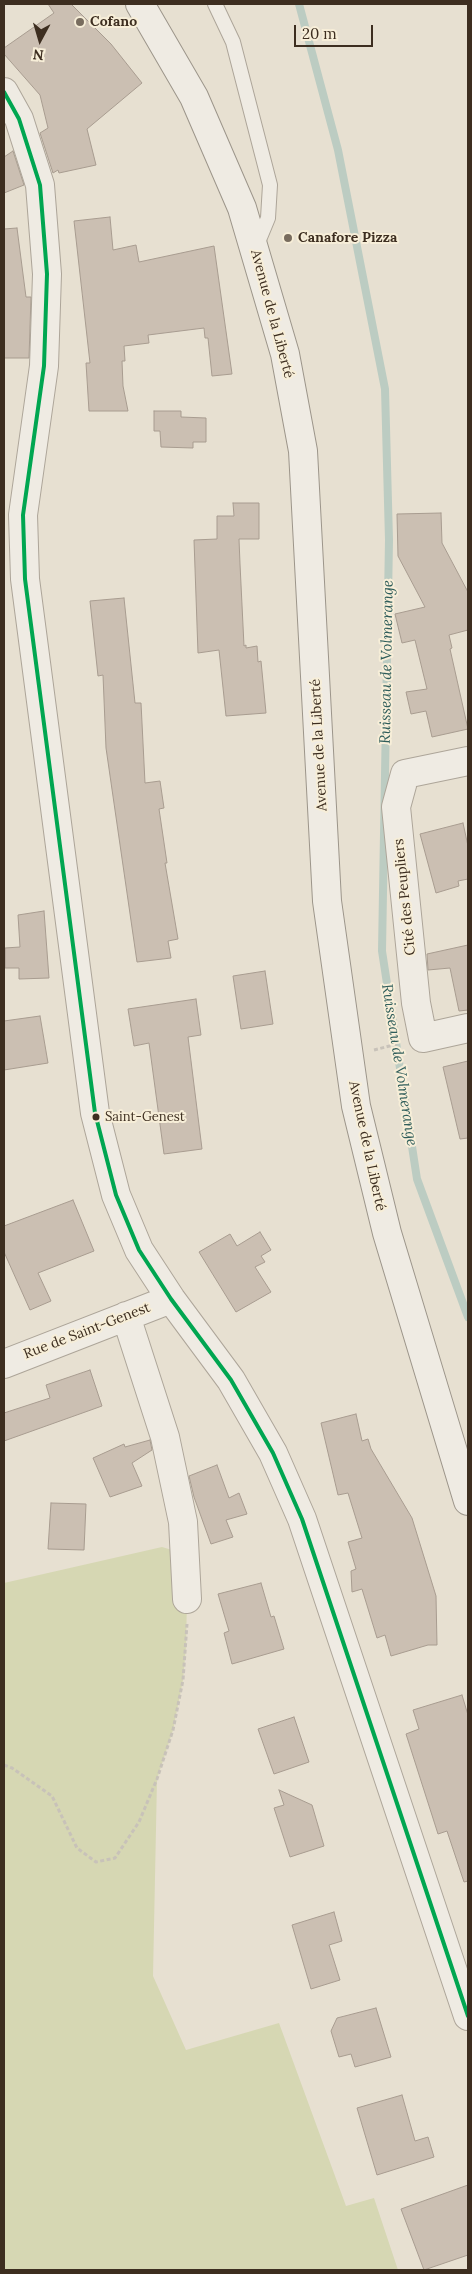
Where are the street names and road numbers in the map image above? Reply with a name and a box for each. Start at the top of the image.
street label: Avenue de la Liberté [247,248,297,380]
street label: Avenue de la Liberté [307,678,331,812]
street label: Cité des Peupliers [391,838,419,956]
street label: Avenue de la Liberté [345,1079,389,1213]
street label: Rue de Saint-Genest [21,1299,153,1363]

